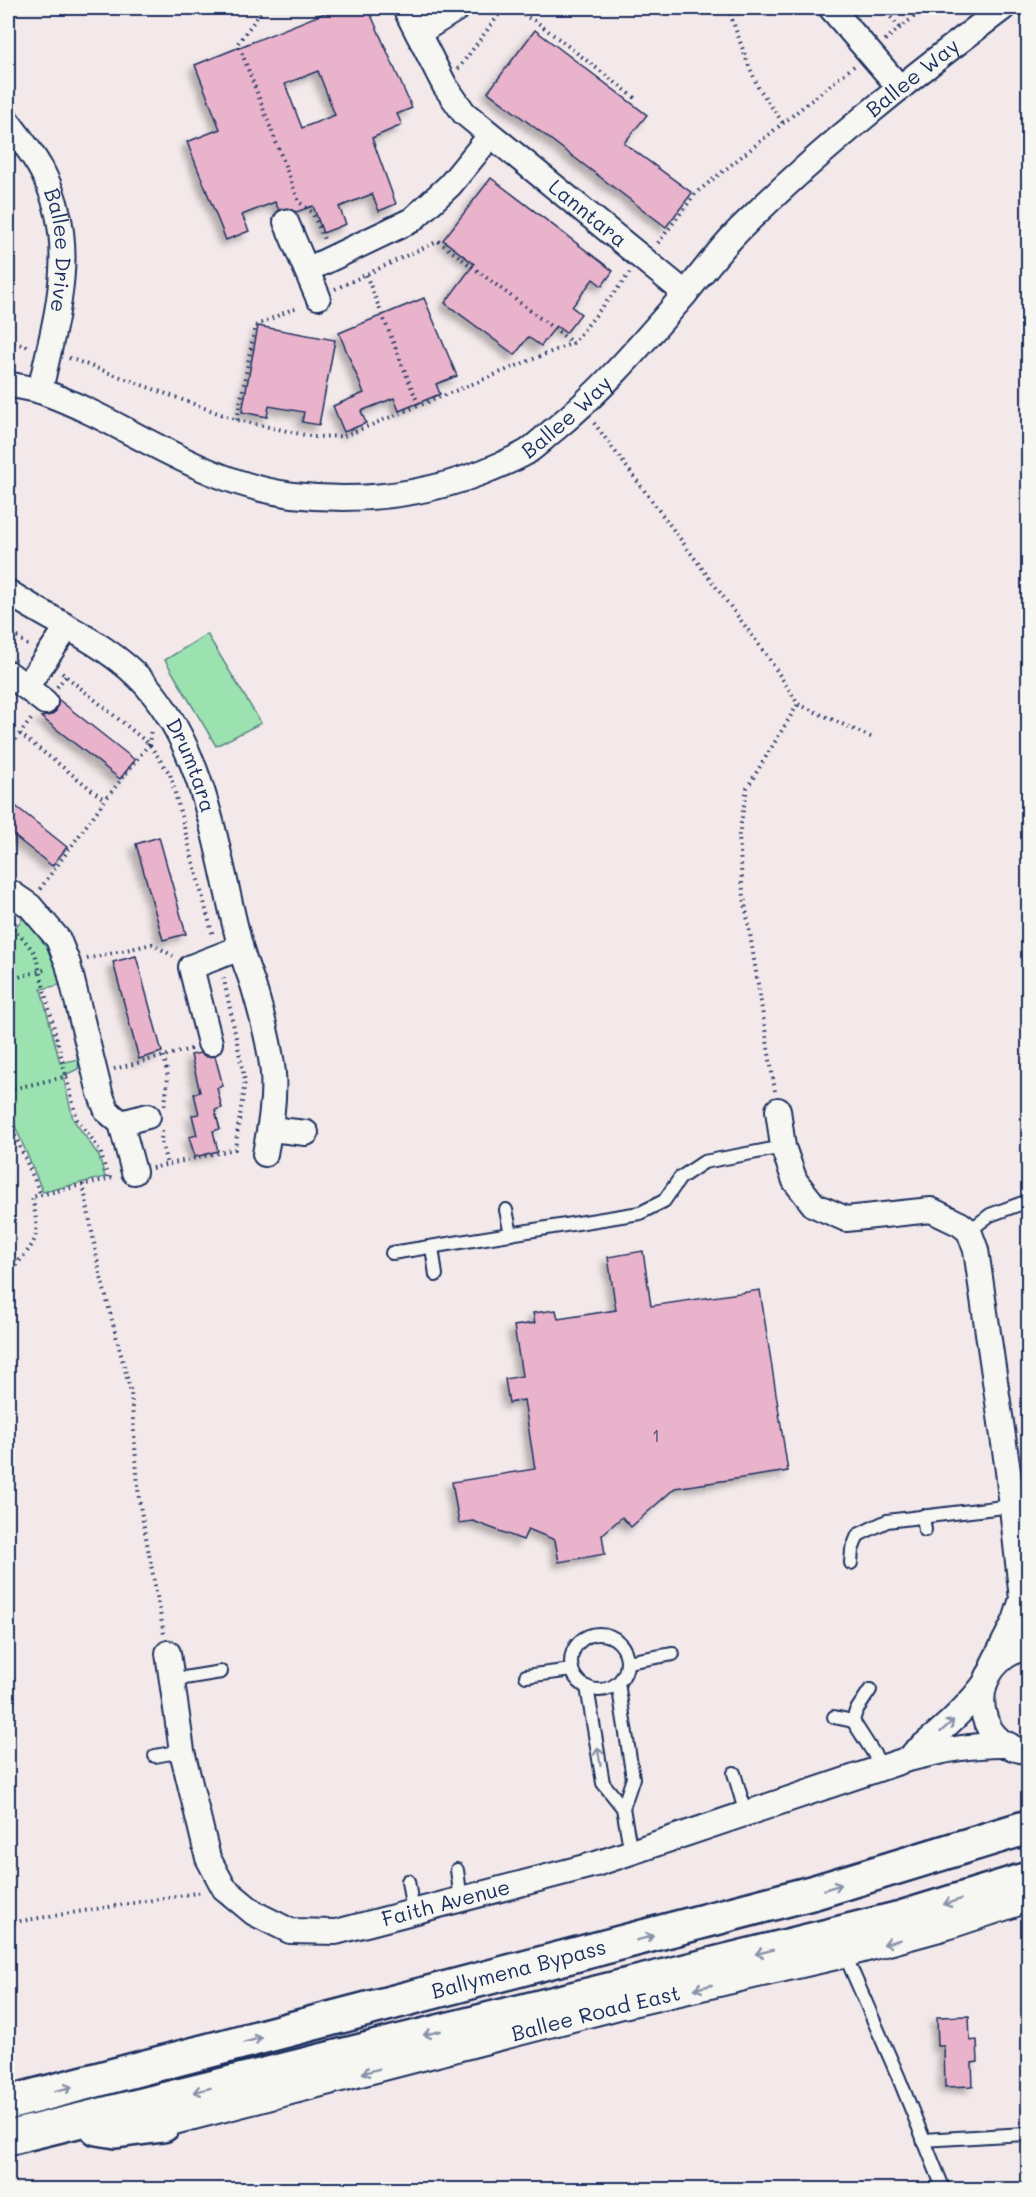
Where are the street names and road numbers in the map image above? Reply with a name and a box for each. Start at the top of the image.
street label: Ballee Way [860,31,964,122]
street label: Lanntara [544,172,633,252]
street label: Ballee Drive [39,184,78,315]
street label: Ballee Way [515,369,617,464]
street label: Drumtara [161,713,223,815]
street label: Faith Avenue [378,1872,513,1932]
street label: Ballymena Bypass [428,1932,609,2004]
street label: Ballee Road East [508,1978,683,2046]

